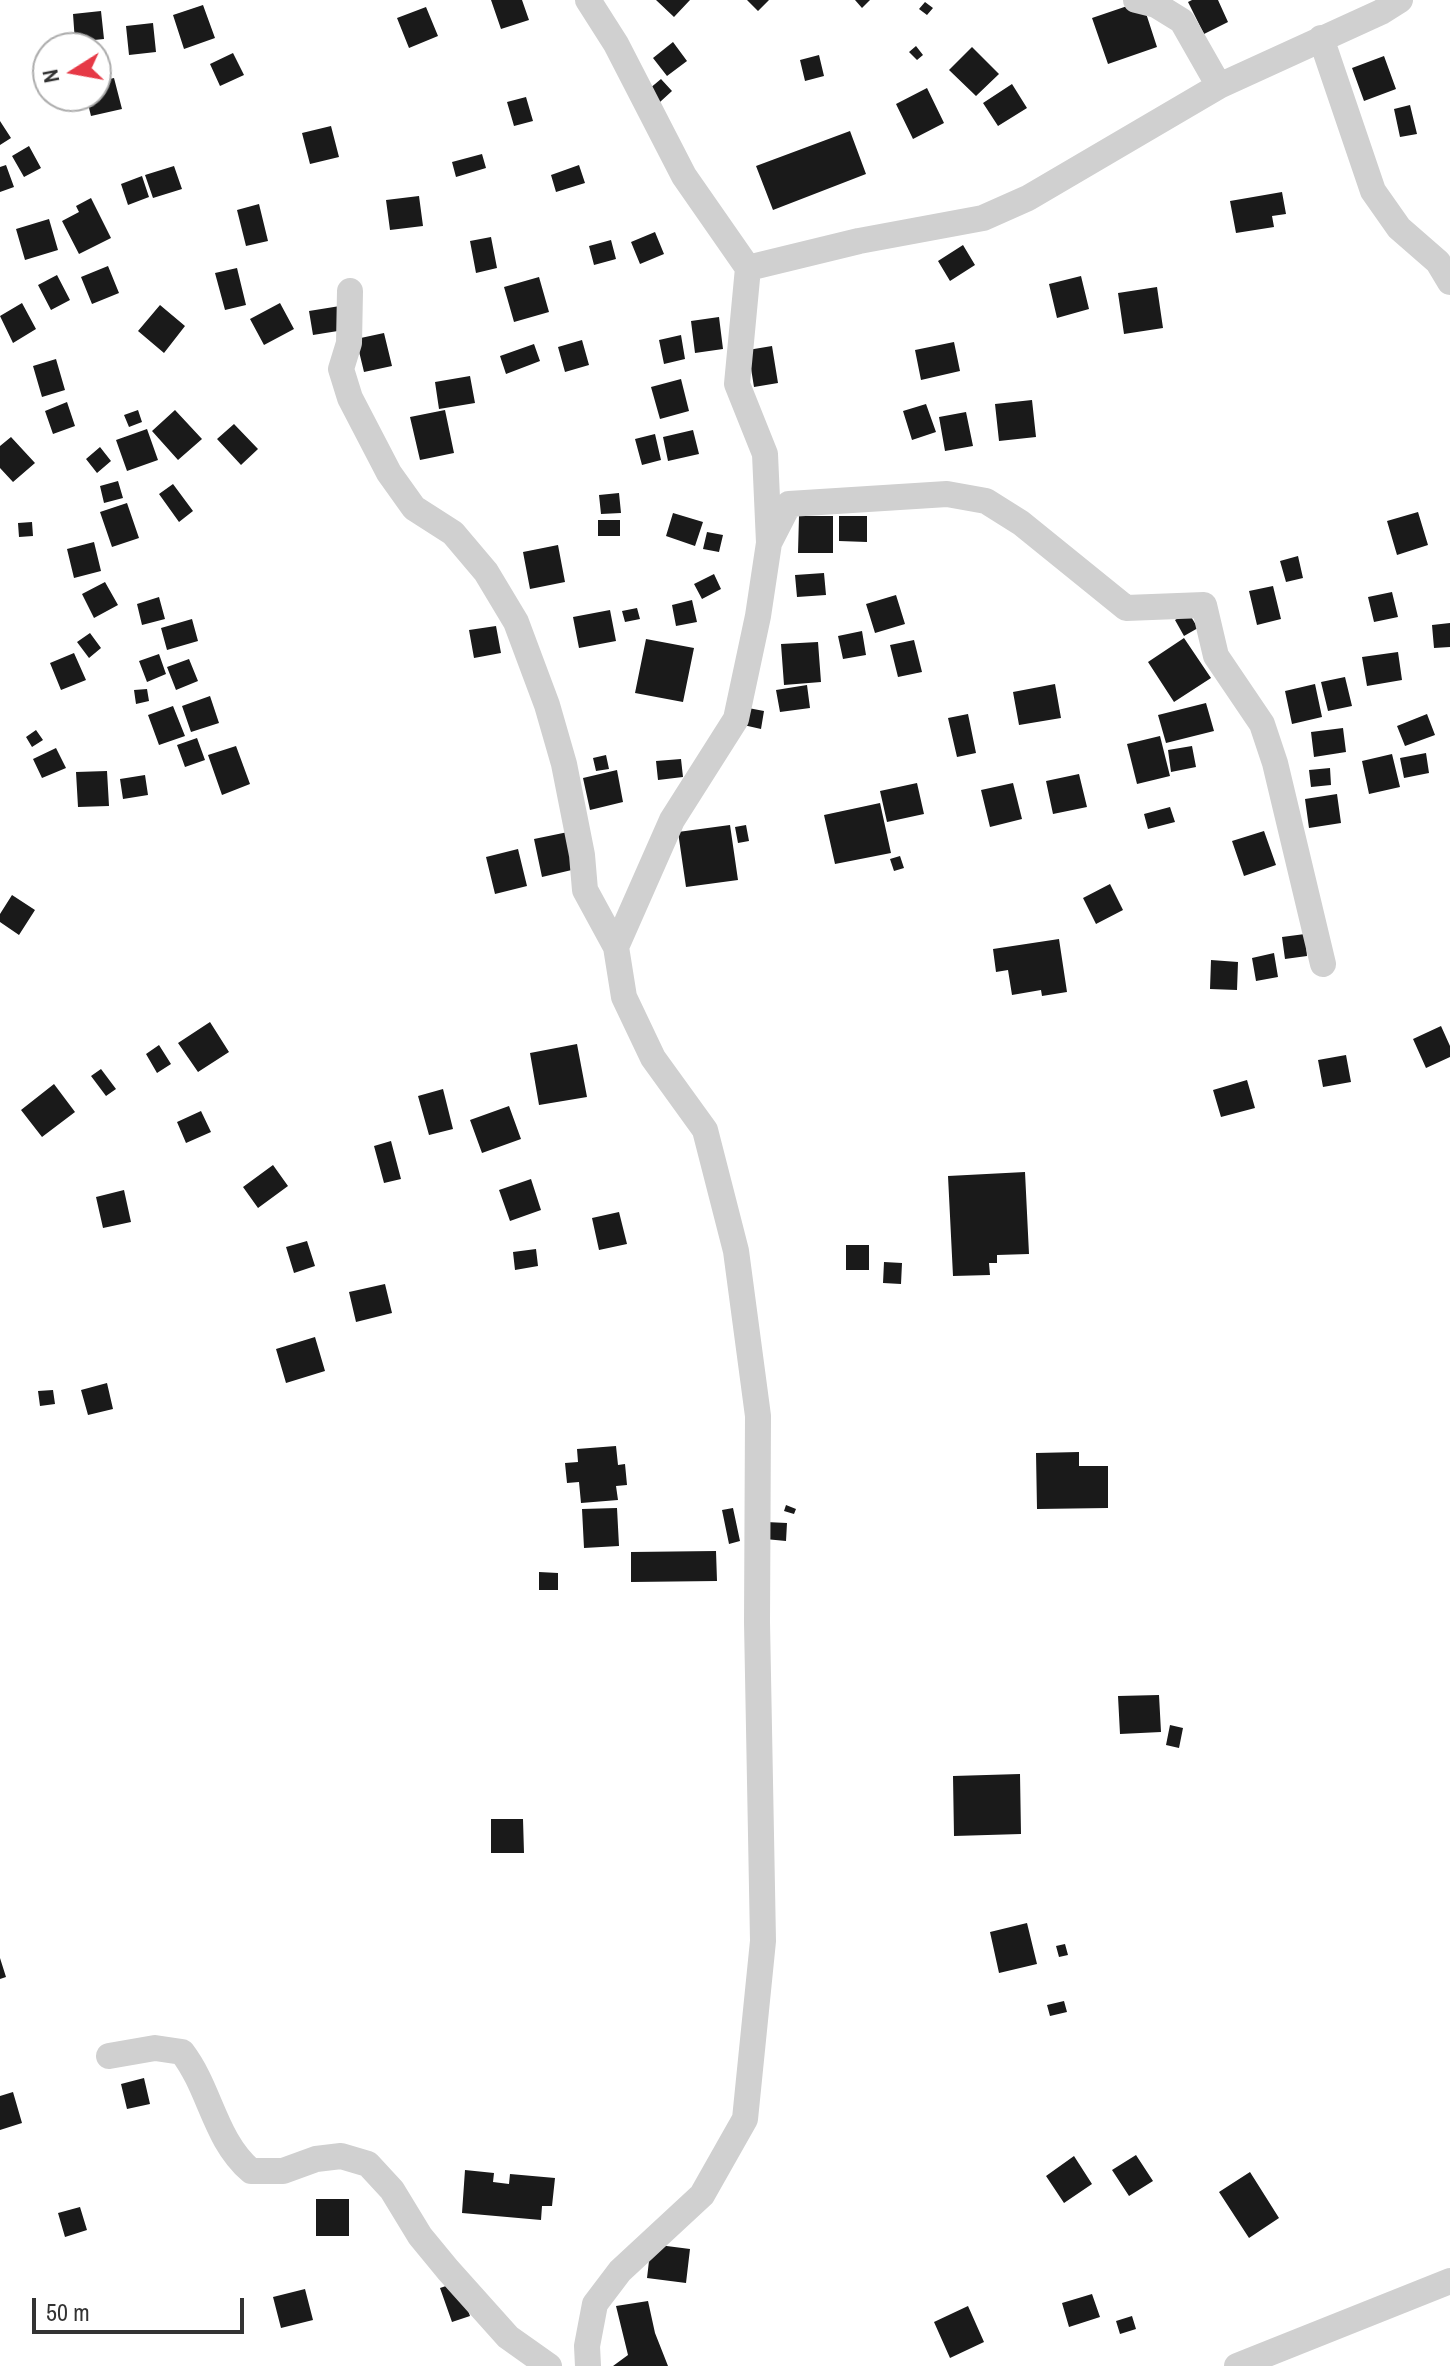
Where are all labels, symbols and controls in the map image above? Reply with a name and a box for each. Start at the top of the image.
north arrow [32,32,112,112]
text: N [34,67,66,85]
scale bar [36,2282,248,2332]
text: 50 m [46,2296,90,2328]

